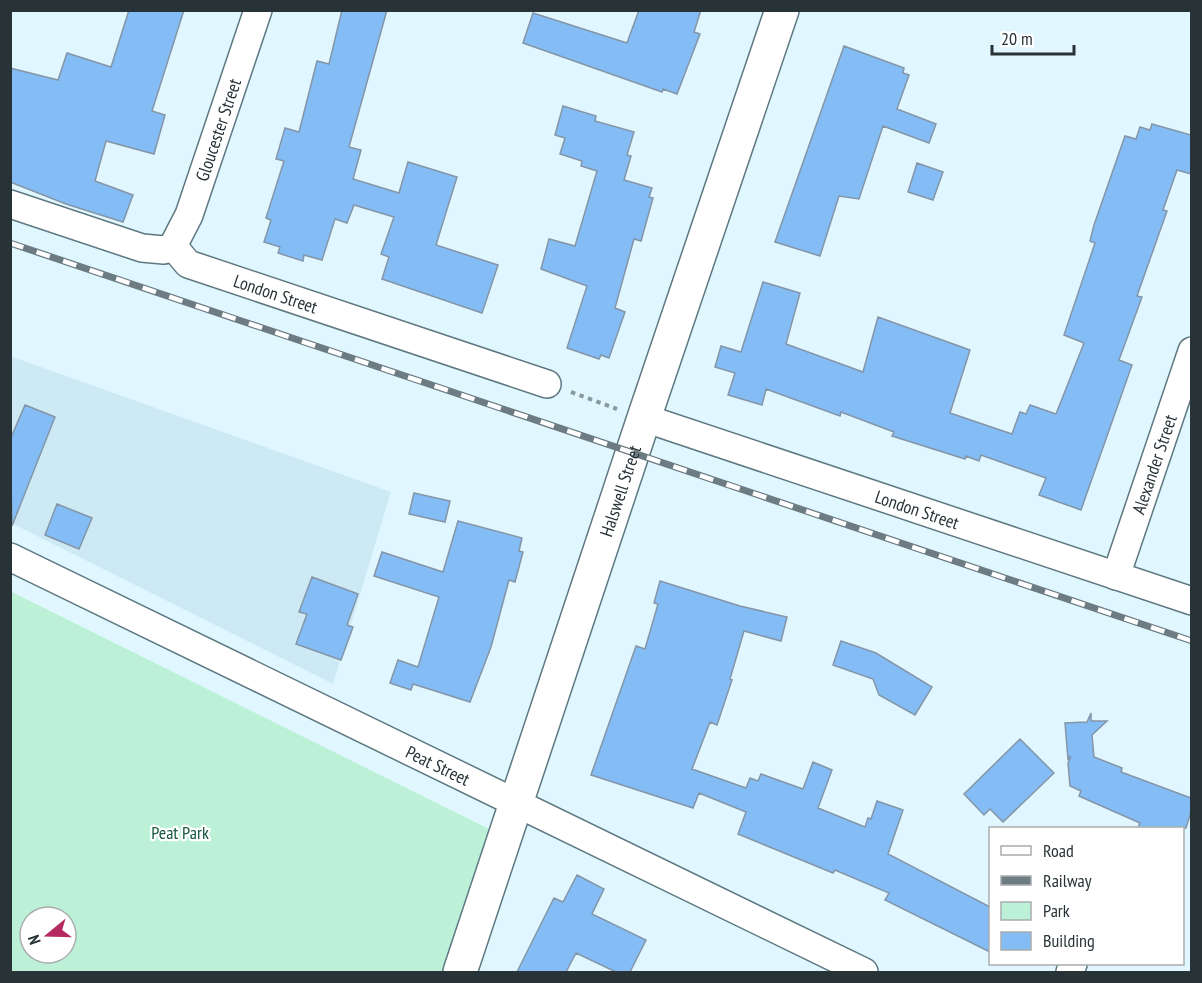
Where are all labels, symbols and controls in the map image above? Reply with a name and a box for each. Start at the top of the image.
scale bar [992,18,1074,56]
text: 20 m [1001,27,1033,50]
street label: Gloucester Street [190,75,246,184]
street label: London Street [231,269,321,318]
street label: Alexander Street [1126,411,1181,517]
street label: Halswell Street [594,442,646,539]
street label: London Street [872,485,962,534]
street label: Peat Street [402,740,474,790]
park label: Peat Park [151,821,209,844]
legend [989,827,1184,965]
text: Road [1043,839,1074,862]
text: Railway [1043,869,1092,892]
text: Park [1043,899,1070,922]
north arrow [18,905,78,965]
text: Building [1043,929,1095,952]
text: N [23,933,45,947]

